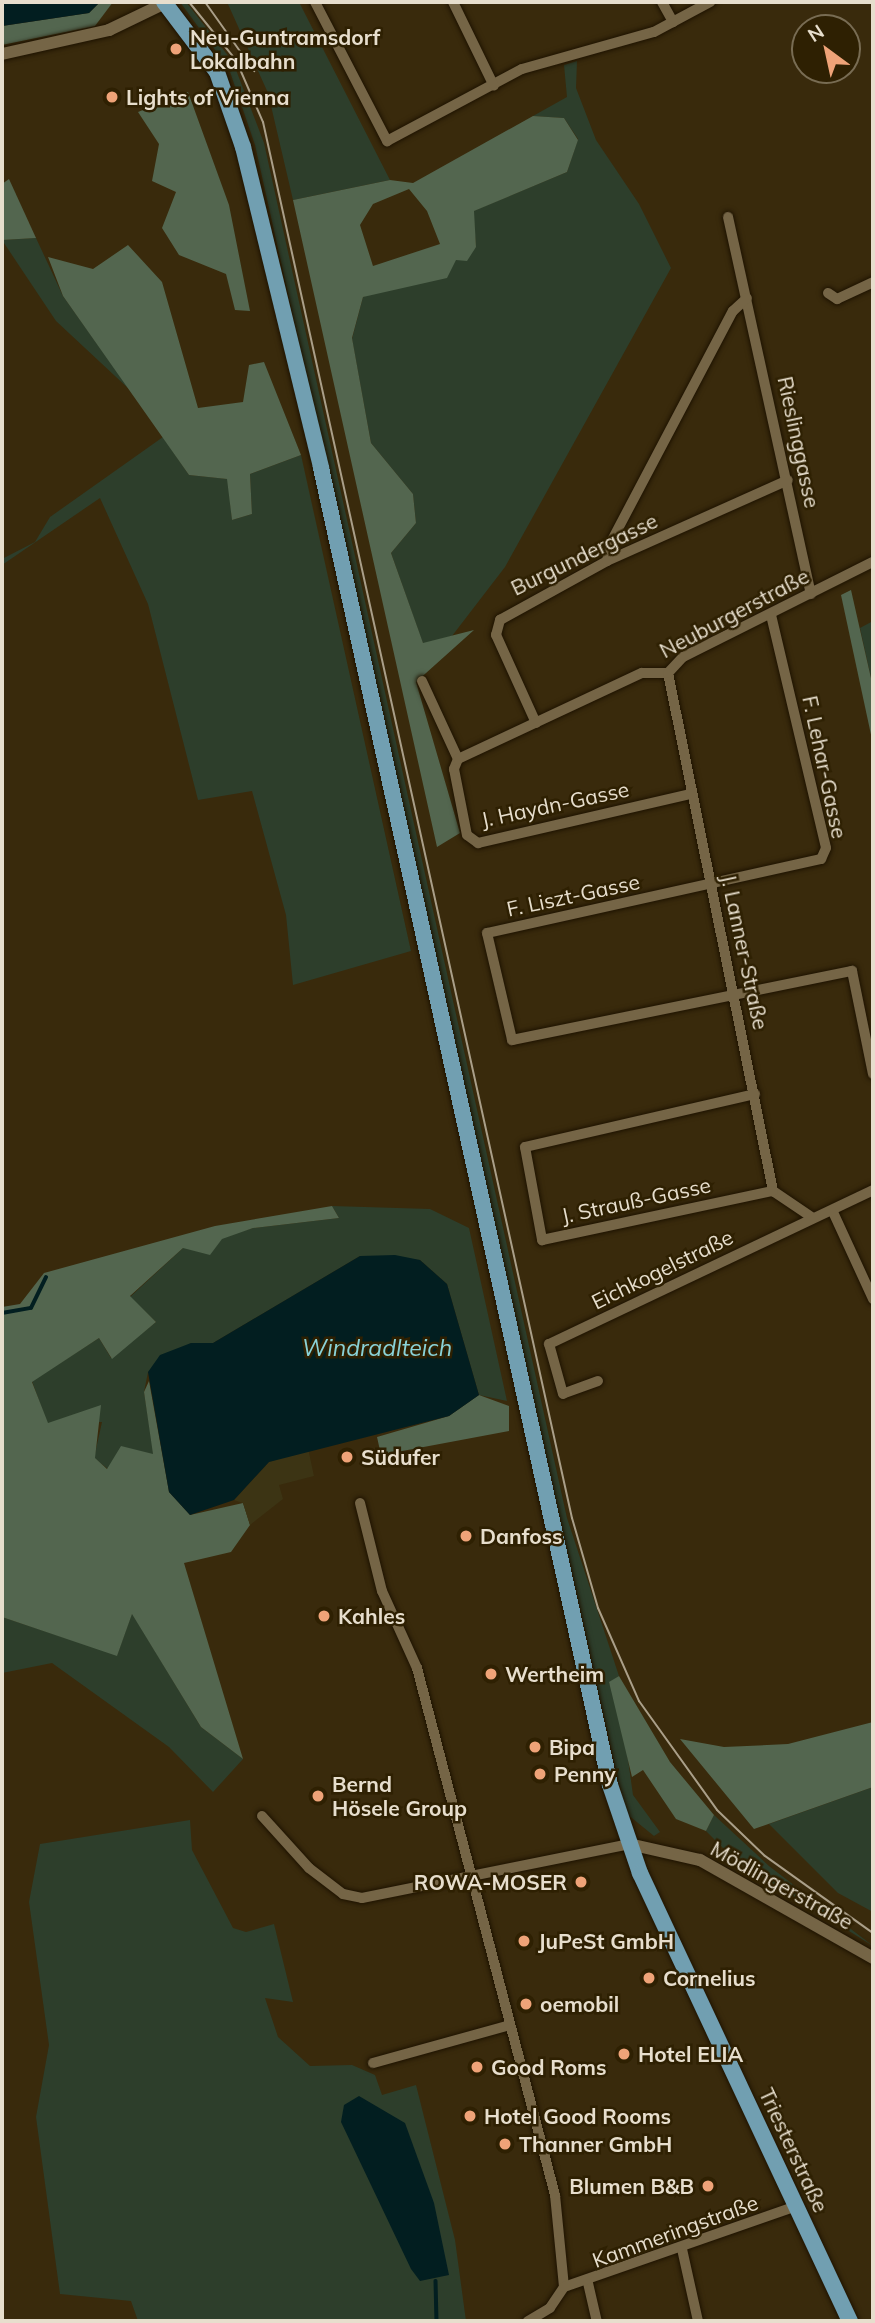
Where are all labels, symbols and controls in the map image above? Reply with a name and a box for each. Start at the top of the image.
north arrow [791,14,861,84]
text: N [803,19,828,47]
place label: Neu-Guntramsdorf Lokalbahn [190,24,380,74]
marker: Neu-Guntramsdorf Lokalbahn [168,41,184,57]
place label: Lights of Vienna [126,84,289,110]
marker: Lights of Vienna [104,89,120,105]
street label: Rieslinggasse [773,374,825,510]
street label: Burgundergasse [507,508,661,600]
street label: Neuburgerstraße [655,563,813,663]
street label: F. Lehar-Gasse [798,693,852,841]
street label: J. Haydn-Gasse [479,776,631,832]
street label: F. Liszt-Gasse [504,869,642,921]
street label: J. Lanner-Straße [716,872,774,1032]
street label: J. Strauß-Gasse [559,1172,713,1228]
street label: Eichkogelstraße [587,1224,737,1314]
water label: Windradlteich [302,1334,452,1362]
place label: Südufer [361,1444,440,1470]
marker: Südufer [339,1449,355,1465]
place label: Danfoss [480,1523,563,1549]
marker: Danfoss [458,1528,474,1544]
place label: Kahles [338,1603,405,1629]
marker: Kahles [316,1608,332,1624]
place label: Wertheim [505,1661,604,1687]
marker: Wertheim [483,1666,499,1682]
place label: Bipa [549,1734,595,1760]
marker: Bipa [527,1739,543,1755]
place label: Penny [554,1761,616,1787]
marker: Penny [532,1766,548,1782]
place label: Bernd Hösele Group [332,1771,467,1821]
marker: Bernd Hösele Group [310,1788,326,1804]
street label: Mödlingerstraße [706,1835,858,1935]
place label: ROWA-MOSER [414,1869,567,1895]
marker: ROWA-MOSER [573,1874,589,1890]
place label: JuPeSt GmbH [538,1928,674,1954]
marker: JuPeSt GmbH [516,1933,532,1949]
place label: Cornelius [663,1965,756,1991]
marker: Cornelius [641,1970,657,1986]
place label: oemobil [540,1991,619,2017]
marker: oemobil [518,1996,534,2012]
place label: Hotel ELIA [638,2041,743,2067]
marker: Hotel ELIA [616,2046,632,2062]
place label: Good Roms [491,2054,606,2080]
marker: Good Roms [469,2059,485,2075]
street label: Triesterstraße [754,2084,834,2216]
place label: Hotel Good Rooms [484,2103,671,2129]
marker: Hotel Good Rooms [462,2108,478,2124]
place label: Thanner GmbH [519,2131,672,2157]
marker: Thanner GmbH [497,2136,513,2152]
place label: Blumen B&B [569,2173,694,2199]
marker: Blumen B&B [700,2178,716,2194]
street label: Kammeringstraße [589,2189,761,2273]

